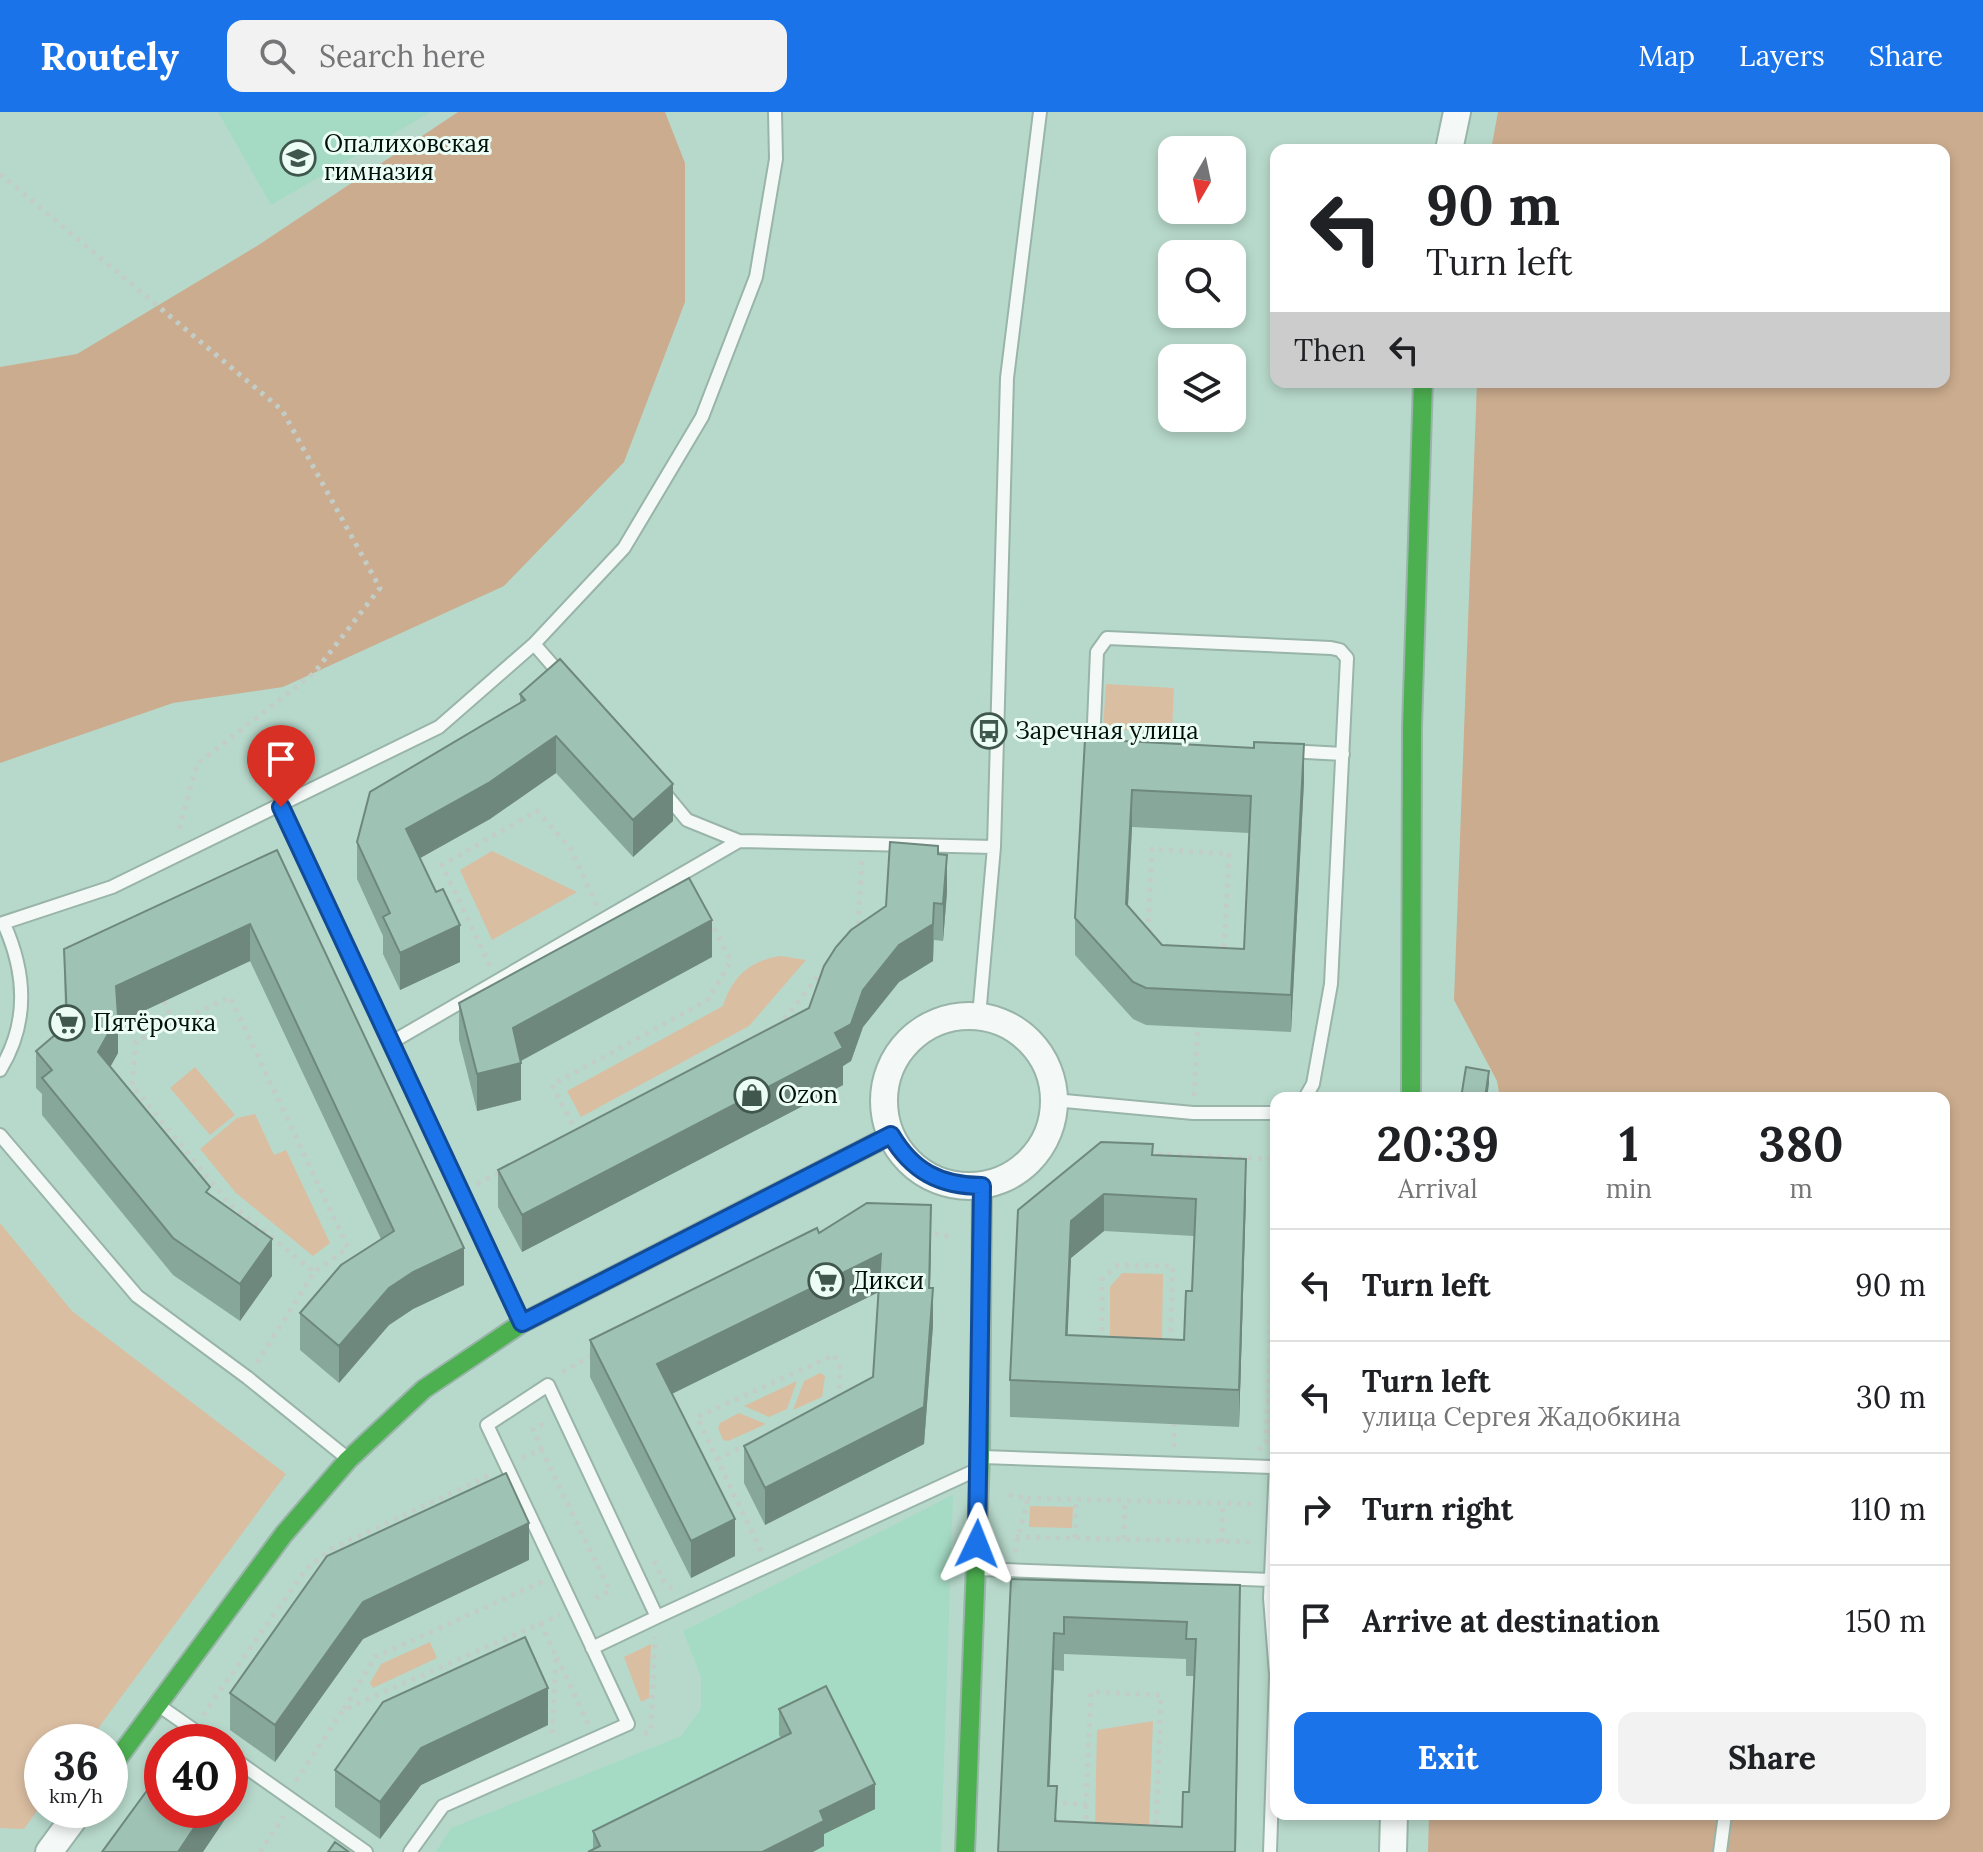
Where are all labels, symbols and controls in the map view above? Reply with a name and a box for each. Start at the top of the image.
search box [227,20,787,92]
text: Routely [40,32,179,80]
icon: search [255,34,299,78]
text: Search here [319,37,486,75]
text: Map [1638,38,1695,74]
text: Layers [1739,38,1825,74]
text: Share [1869,38,1943,74]
place label: Опалиховская гимназия [324,128,490,187]
north arrow [1158,136,1246,224]
map controls [1158,136,1246,432]
school or university icon: Опалиховская гимназия [279,139,317,177]
text: 90 m [1426,169,1560,240]
icon: left [1294,176,1398,280]
text: Turn left [1426,239,1573,285]
button: search [1158,240,1246,328]
icon: left [1382,328,1426,372]
text: Then [1294,331,1366,369]
button: layers [1158,344,1246,432]
bus stop icon: Заречная улица [970,712,1008,750]
place label: Заречная улица [1015,715,1199,746]
pin [247,725,315,807]
icon: arrive [259,737,303,781]
supermarket icon: Пятёрочка [48,1004,86,1042]
place label: Пятёрочка [93,1007,216,1038]
shop icon: Ozon [733,1076,771,1114]
place label: Ozon [778,1079,838,1110]
text: 20:39 [1377,1113,1499,1174]
text: 1 [1619,1113,1639,1174]
text: 380 [1759,1113,1843,1174]
text: Arrival [1398,1172,1478,1205]
text: min [1606,1172,1652,1205]
text: m [1789,1172,1813,1205]
supermarket icon: Дикси [807,1262,845,1300]
icon: left [1294,1263,1338,1307]
place label: Дикси [852,1265,924,1296]
text: Turn left [1362,1266,1490,1304]
text: 90 m [1855,1266,1926,1304]
text: Turn left [1362,1362,1490,1400]
icon: left [1294,1375,1338,1419]
text: 30 m [1856,1378,1926,1416]
text: улица Сергея Жадобкина [1362,1400,1681,1433]
icon: right [1294,1487,1338,1531]
text: Turn right [1362,1490,1513,1528]
text: 110 m [1851,1490,1926,1528]
position arrow [935,1502,1019,1586]
icon: arrive [1294,1599,1338,1643]
text: Arrive at destination [1362,1602,1660,1640]
text: 150 m [1845,1602,1926,1640]
button: Exit [1294,1712,1602,1804]
button: Share [1618,1712,1926,1804]
speed limit sign: 40 [144,1724,248,1828]
text: 36 [53,1740,99,1791]
text: km/h [49,1783,103,1808]

